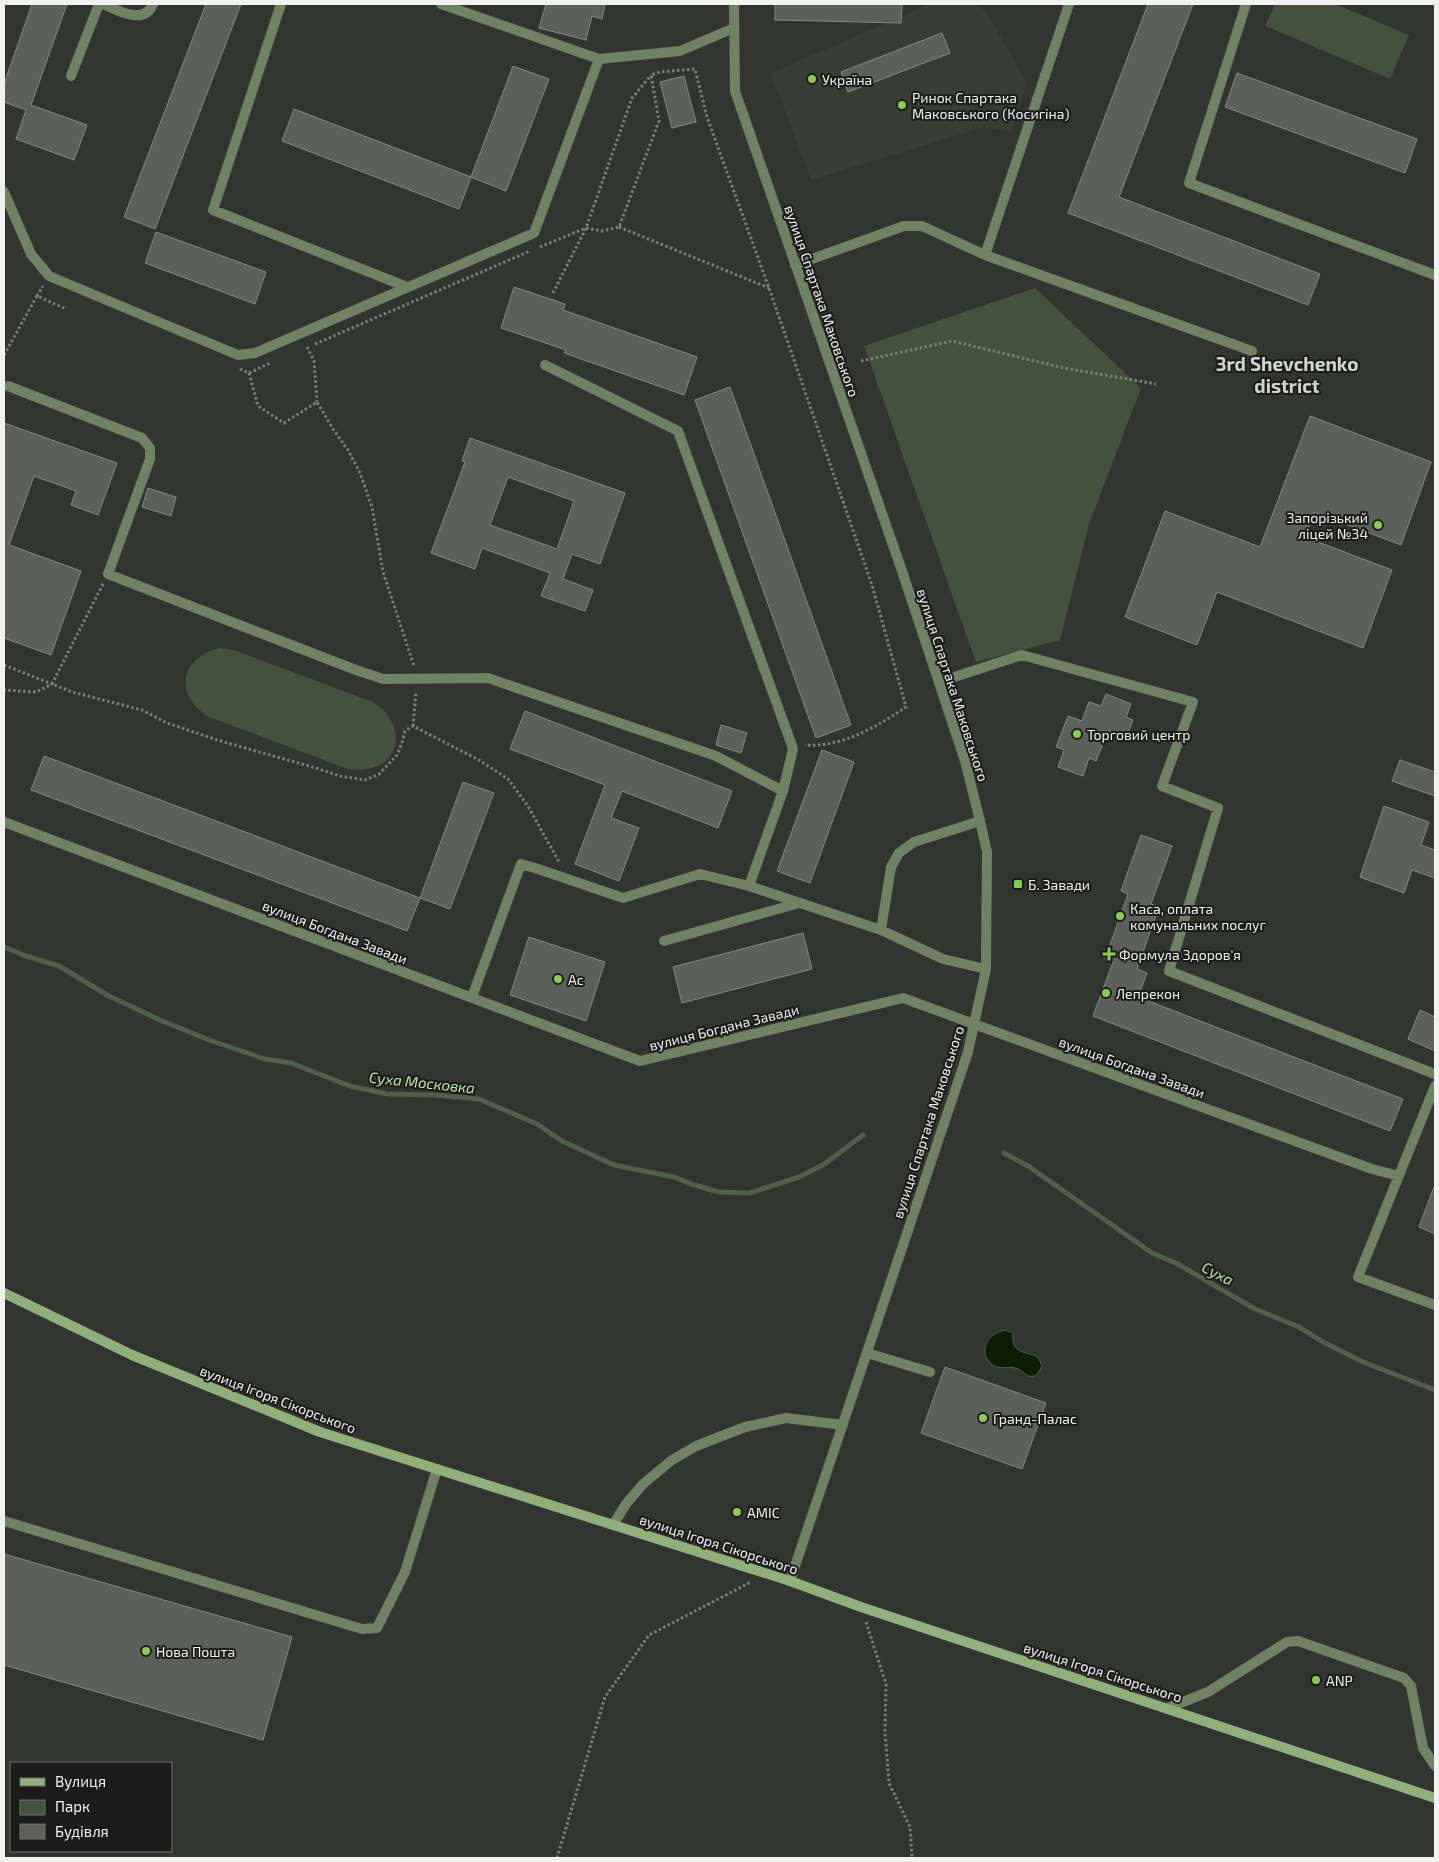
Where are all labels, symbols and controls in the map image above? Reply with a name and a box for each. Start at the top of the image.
place label: Україна [822,71,872,88]
marker: Україна [806,73,818,85]
place label: Ринок Спартака Маковського (Косигіна) [912,89,1070,122]
marker: Ринок Спартака Маковського (Косигіна) [896,99,908,111]
street label: вулиця Спартака Маковського [781,203,863,399]
district label: 3rd Shevchenko district [1216,352,1358,397]
place label: Запорізький ліцей №34 [1287,509,1368,542]
marker: Запорізький ліцей №34 [1372,519,1384,531]
street label: вулиця Спартака Маковського [914,586,992,784]
place label: Торговий центр [1087,726,1190,743]
marker: Торговий центр [1071,728,1083,740]
place label: Б. Завади [1028,876,1090,893]
marker: Б. Завади [1012,878,1024,890]
street label: вулиця Богдана Завади [260,896,410,968]
place label: Каса, оплата комунальних послуг [1130,900,1266,933]
marker: Каса, оплата комунальних послуг [1114,910,1126,922]
place label: Формула Здоров'я [1119,946,1241,963]
marker: Формула Здоров'я [1103,948,1115,960]
place label: Ас [568,971,584,988]
marker: Ас [552,973,564,985]
place label: Лепрекон [1116,985,1180,1002]
marker: Лепрекон [1100,987,1112,999]
street label: вулиця Богдана Завади [647,1000,801,1054]
street label: вулиця Спартака Маковського [889,1023,967,1221]
street label: вулиця Богдана Завади [1057,1033,1207,1101]
water label: Суха Московка [368,1067,476,1097]
water label: Суха [1199,1257,1237,1289]
street label: вулиця Ігоря Сікорського [198,1361,358,1437]
place label: Гранд-Палас [993,1410,1077,1427]
marker: Гранд-Палас [977,1412,989,1424]
place label: AMIC [747,1504,780,1521]
marker: AMIC [731,1506,743,1518]
street label: вулиця Ігоря Сікорського [638,1510,800,1578]
street label: вулиця Ігоря Сікорського [1022,1638,1184,1706]
place label: Нова Пошта [156,1643,235,1660]
marker: Нова Пошта [140,1645,152,1657]
place label: ANP [1326,1672,1353,1689]
marker: ANP [1310,1674,1322,1686]
legend [10,1762,172,1852]
text: Вулиця [55,1772,106,1791]
text: Парк [55,1797,90,1815]
text: Будівля [55,1822,109,1841]

